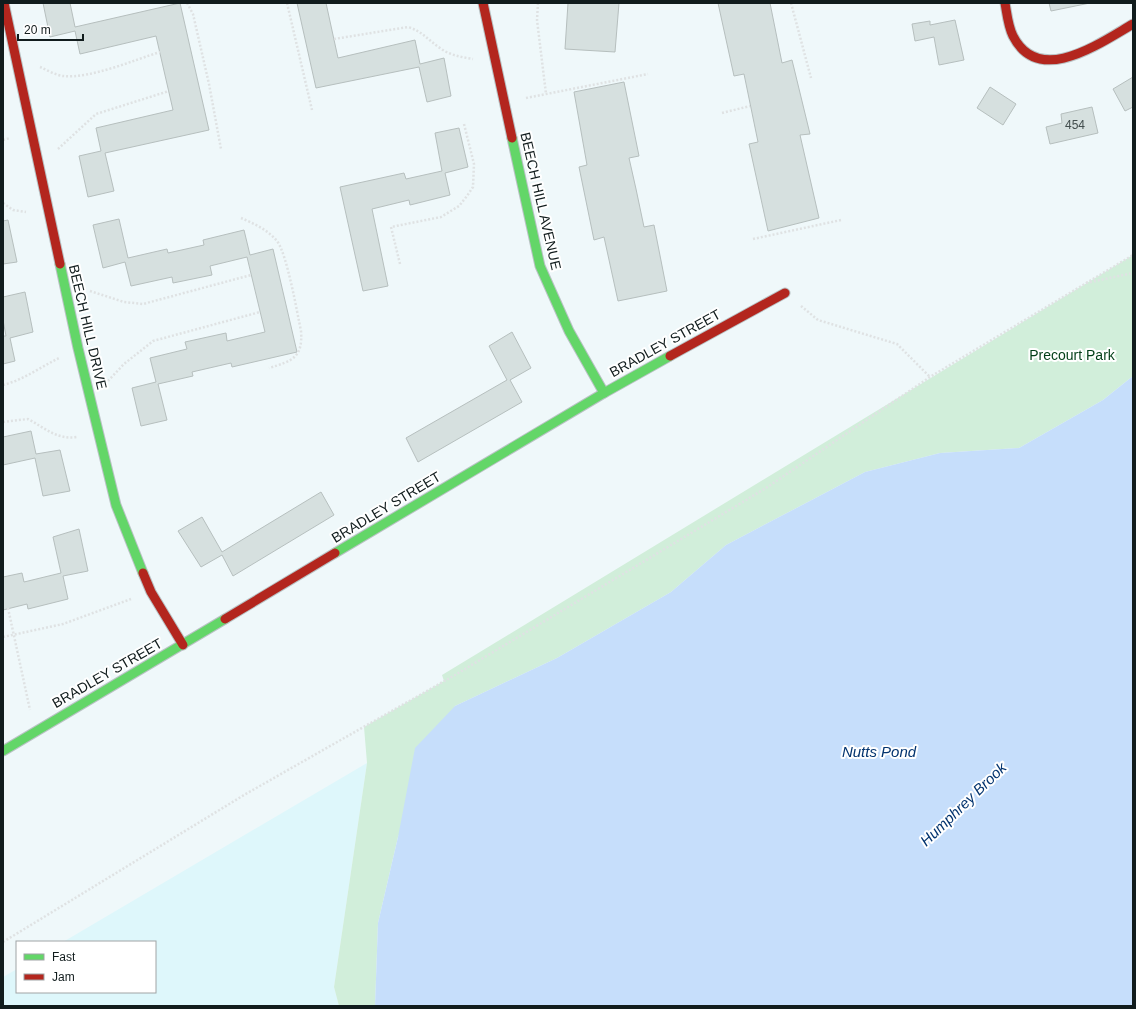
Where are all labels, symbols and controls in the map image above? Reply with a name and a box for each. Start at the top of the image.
scale bar [18,16,83,42]
text: 20 m [24,23,51,37]
house number: 454 [1065,118,1085,132]
street label: BEECH HILL AVENUE [517,131,565,271]
street label: BEECH HILL DRIVE [66,263,110,391]
street label: BRADLEY STREET [607,306,724,380]
park label: Precourt Park [1029,347,1116,363]
street label: BRADLEY STREET [329,468,444,546]
street label: BRADLEY STREET [49,635,165,711]
water label: Nutts Pond [842,743,917,760]
water label: Humphrey Brook [917,758,1010,849]
legend [16,941,156,993]
text: Fast [52,950,76,964]
text: Jam [52,970,75,984]

